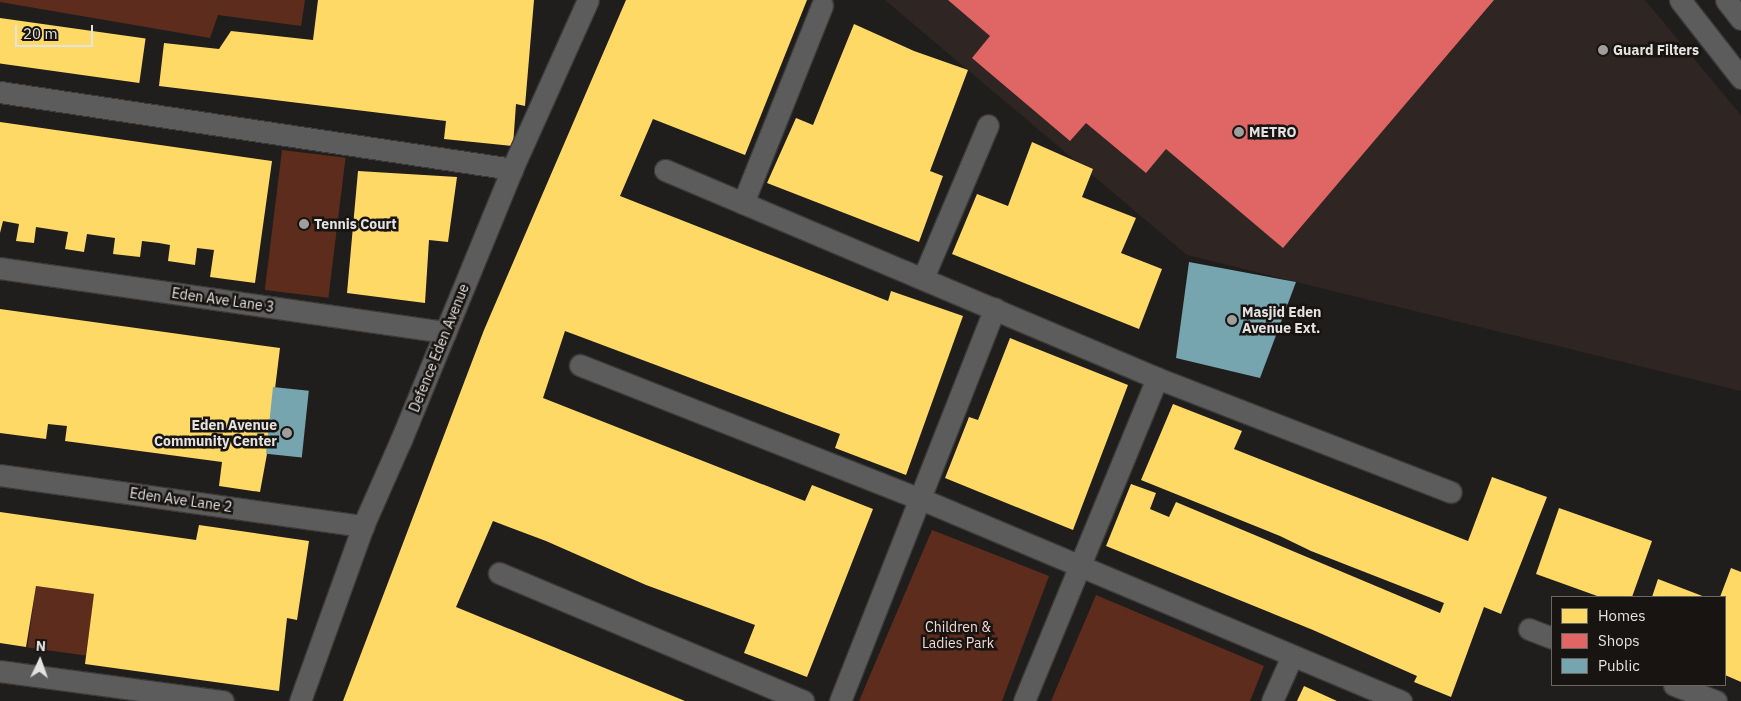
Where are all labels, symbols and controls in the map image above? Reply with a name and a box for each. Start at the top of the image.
scale bar [18,15,95,47]
text: 20 m [23,24,58,43]
place label: Guard Filters [1613,42,1699,58]
marker: Guard Filters [1597,44,1609,56]
place label: METRO [1249,124,1296,140]
marker: METRO [1233,126,1245,138]
place label: Tennis Court [314,216,397,232]
marker: Tennis Court [298,218,310,230]
street label: Defence Eden Avenue [406,281,472,415]
street label: Eden Ave Lane 3 [171,284,275,316]
place label: Masjid Eden Avenue Ext. [1242,304,1321,336]
marker: Masjid Eden Avenue Ext. [1226,314,1238,326]
place label: Eden Avenue Community Center [154,417,277,450]
marker: Eden Avenue Community Center [281,427,293,439]
street label: Eden Ave Lane 2 [129,484,233,516]
legend [1551,596,1726,686]
text: Homes [1598,606,1646,625]
park label: Children & Ladies Park [922,619,994,652]
text: Shops [1598,631,1640,650]
north arrow [15,636,65,686]
text: N [35,637,46,655]
text: Public [1598,656,1640,675]

